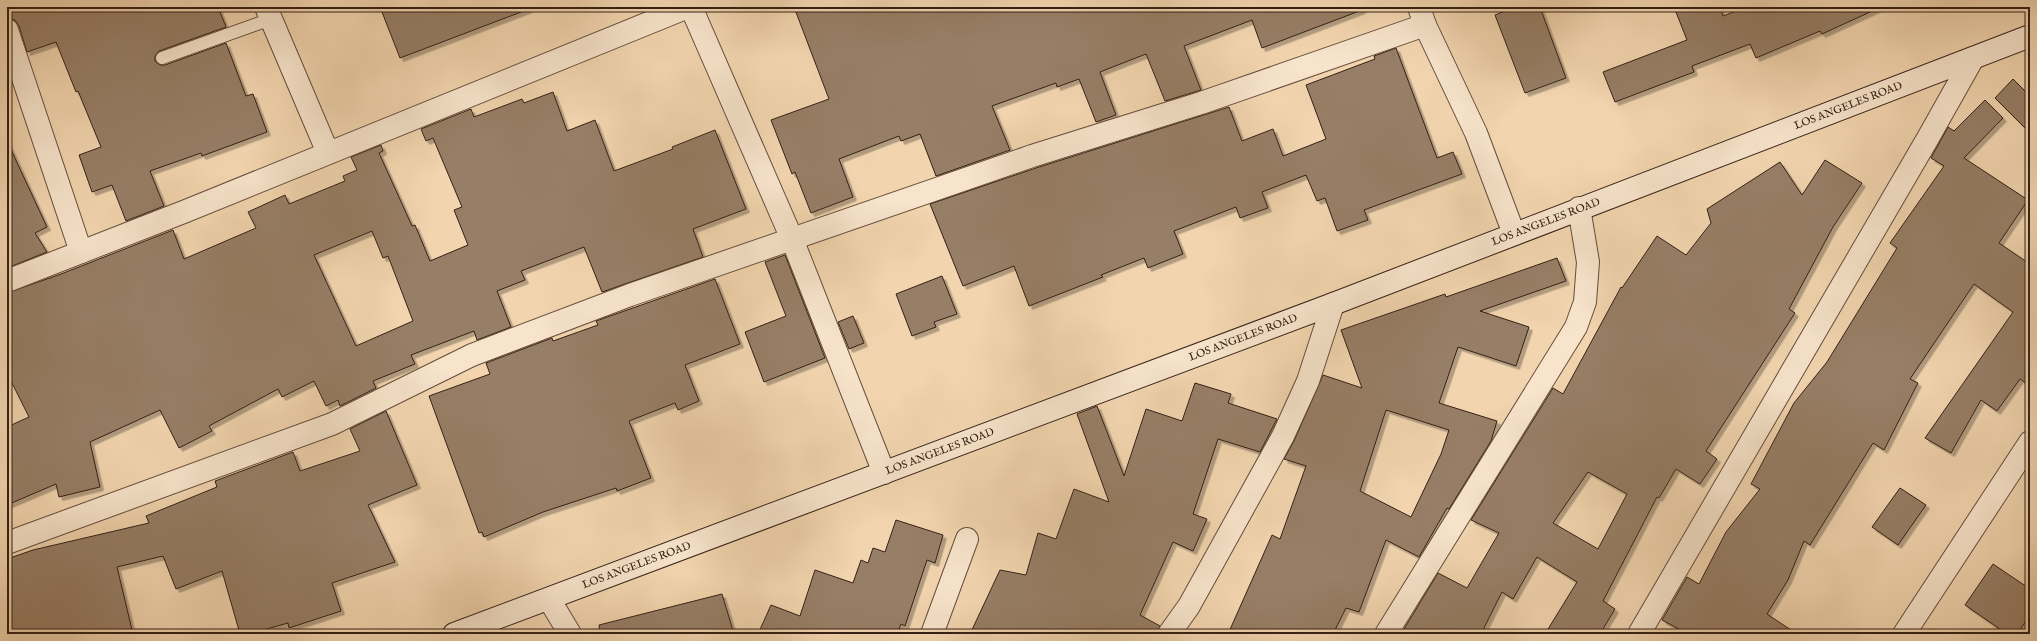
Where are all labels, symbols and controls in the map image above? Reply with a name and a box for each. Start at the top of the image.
street label: LOS ANGELES ROAD [1792,79,1905,133]
street label: LOS ANGELES ROAD [1490,195,1602,249]
street label: LOS ANGELES ROAD [1187,311,1300,364]
street label: LOS ANGELES ROAD [884,425,996,478]
street label: LOS ANGELES ROAD [580,539,693,592]

